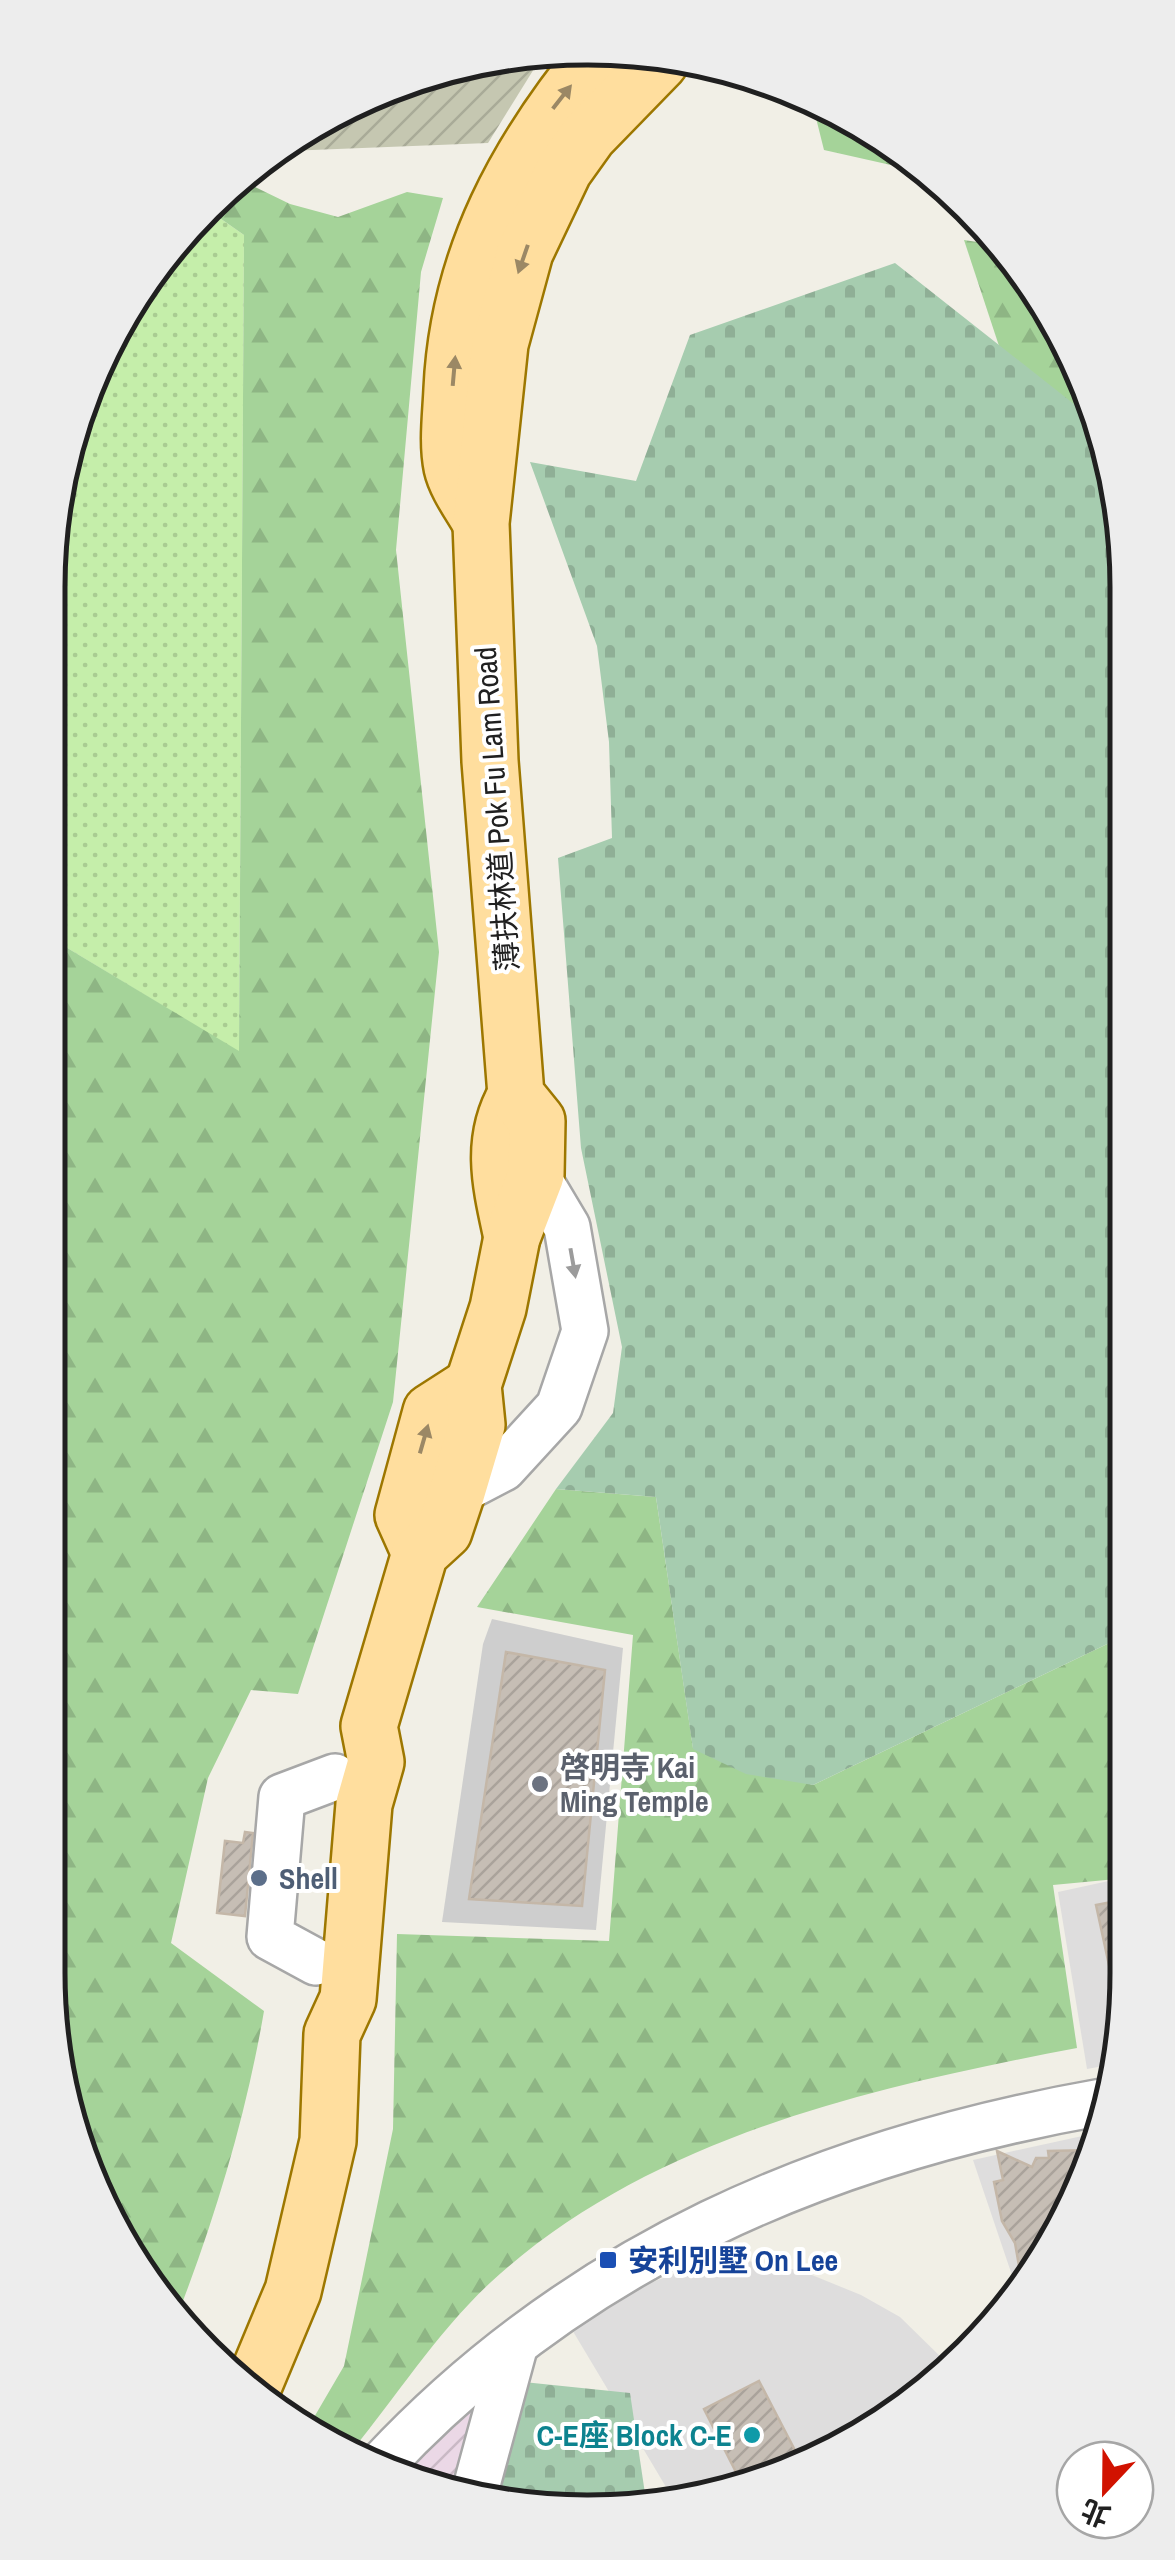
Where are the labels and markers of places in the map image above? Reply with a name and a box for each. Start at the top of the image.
place label: 啓明寺 Kai Ming Temple [560,1747,709,1821]
marker: 啓明寺 Kai Ming Temple [529,1773,551,1795]
place label: Shell [279,1858,338,1898]
marker: Shell [248,1867,270,1889]
place label: 安利別墅 On Lee [628,2240,838,2280]
marker: 安利別墅 On Lee [597,2249,619,2271]
place label: C-E座 Block C-E [537,2415,732,2455]
marker: C-E座 Block C-E [741,2424,763,2446]

